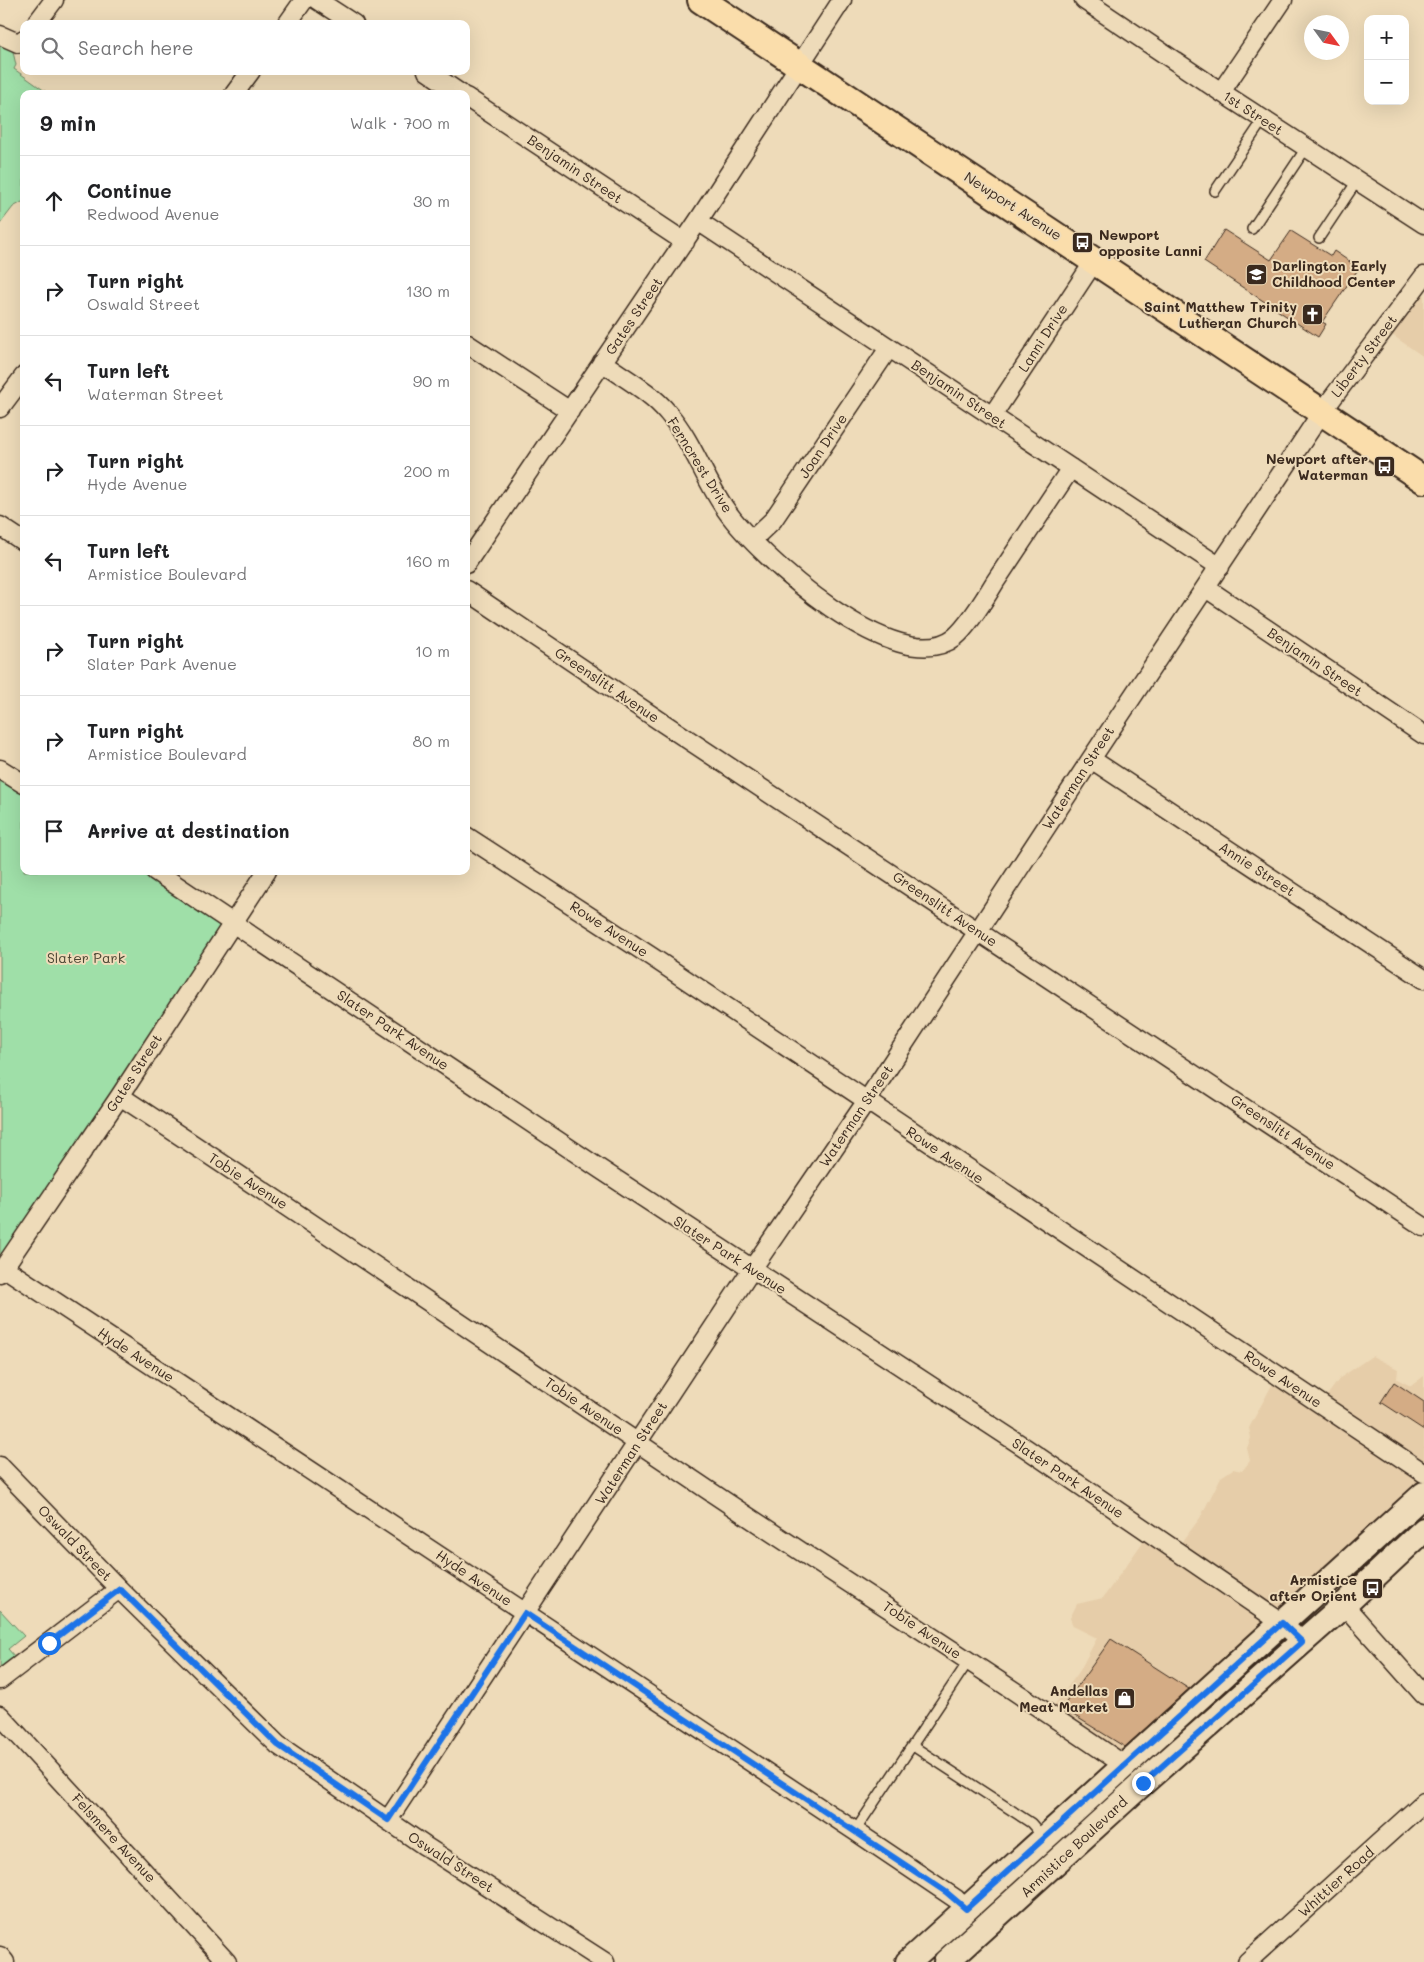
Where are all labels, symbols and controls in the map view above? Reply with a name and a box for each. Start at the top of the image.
north arrow [1304,15,1349,60]
map controls [1364,15,1409,105]
button: + [1364,15,1409,60]
search box [20,20,470,75]
icon: search [38,34,66,62]
text: Search here [78,35,194,60]
button: − [1364,60,1409,105]
street label: 1st Street [1219,86,1287,139]
text: 9 min [40,109,96,136]
text: Walk · 700 m [350,112,450,133]
street label: Benjamin Street [524,130,627,207]
street label: Newport Avenue [961,167,1066,244]
text: Continue [87,178,172,203]
icon: ahead [40,187,68,215]
text: 30 m [413,190,450,211]
text: Redwood Avenue [87,203,219,224]
place label: Newport opposite Lanni [1099,225,1203,260]
bus stop icon: Newport opposite Lanni [1071,231,1095,255]
place label: Darlington Early Childhood Center [1272,256,1396,291]
school or university icon: Darlington Early Childhood Center [1244,262,1268,286]
text: Turn right [87,268,184,293]
street label: Gates Street [601,273,667,358]
icon: right [40,277,68,305]
text: 130 m [406,280,450,301]
text: Oswald Street [87,293,200,314]
place label: Saint Matthew Trinity Lutheran Church [1144,297,1297,332]
street label: Lanni Drive [1014,300,1072,375]
church icon: Saint Matthew Trinity Lutheran Church [1301,303,1325,327]
street label: Liberty Street [1326,311,1401,401]
street label: Benjamin Street [908,355,1011,432]
text: Turn left [87,358,170,383]
icon: left [40,367,68,395]
text: 90 m [413,370,450,391]
text: Waterman Street [87,383,224,404]
street label: Joan Drive [794,410,851,482]
street label: Ferncrest Drive [663,413,738,516]
text: Turn right [87,448,184,473]
place label: Newport after Waterman [1266,449,1368,484]
bus stop icon: Newport after Waterman [1372,455,1396,479]
icon: right [40,457,68,485]
text: 200 m [403,460,450,481]
text: Hyde Avenue [87,473,187,494]
text: Turn left [87,538,170,563]
icon: left [40,547,68,575]
text: 160 m [405,550,450,571]
text: Armistice Boulevard [87,563,247,584]
street label: Benjamin Street [1264,623,1367,700]
text: Turn right [87,628,184,653]
icon: right [40,637,68,665]
text: 10 m [415,640,450,661]
street label: Greenslitt Avenue [551,643,663,727]
text: Slater Park Avenue [87,653,237,674]
text: Turn right [87,718,184,743]
street label: Waterman Street [1037,722,1118,833]
icon: right [40,727,68,755]
text: 80 m [413,730,450,751]
text: Armistice Boulevard [87,743,247,764]
icon: arrive [40,817,68,845]
text: Arrive at destination [87,818,290,843]
street label: Annie Street [1216,837,1299,900]
street label: Greenslitt Avenue [889,867,1001,951]
street label: Rowe Avenue [566,896,652,961]
park label: Slater Park [47,948,125,967]
street label: Slater Park Avenue [334,985,453,1074]
street label: Gates Street [101,1030,166,1116]
street label: Waterman Street [814,1061,897,1171]
street label: Greenslitt Avenue [1227,1090,1339,1174]
street label: Rowe Avenue [903,1122,988,1188]
street label: Tobie Avenue [205,1148,292,1213]
street label: Slater Park Avenue [670,1211,790,1298]
street label: Hyde Avenue [94,1323,178,1386]
street label: Rowe Avenue [1241,1346,1326,1412]
street label: Tobie Avenue [541,1372,627,1439]
street label: Waterman Street [590,1397,671,1508]
street label: Slater Park Avenue [1009,1433,1128,1522]
street label: Oswald Street [34,1500,117,1585]
street label: Hyde Avenue [433,1545,516,1610]
place label: Armistice after Orient [1270,1570,1357,1605]
bus stop icon: Armistice after Orient [1361,1576,1385,1600]
street label: Tobie Avenue [879,1596,965,1663]
route start [38,1632,61,1655]
place label: Andellas Meat Market [1019,1681,1108,1716]
shop icon: Andellas Meat Market [1112,1687,1136,1711]
route end [1132,1772,1155,1795]
street label: Felsmere Avenue [68,1789,161,1886]
street label: Armistice Boulevard [1016,1792,1131,1901]
street label: Oswald Street [405,1827,498,1896]
street label: Whittier Road [1294,1842,1378,1921]

